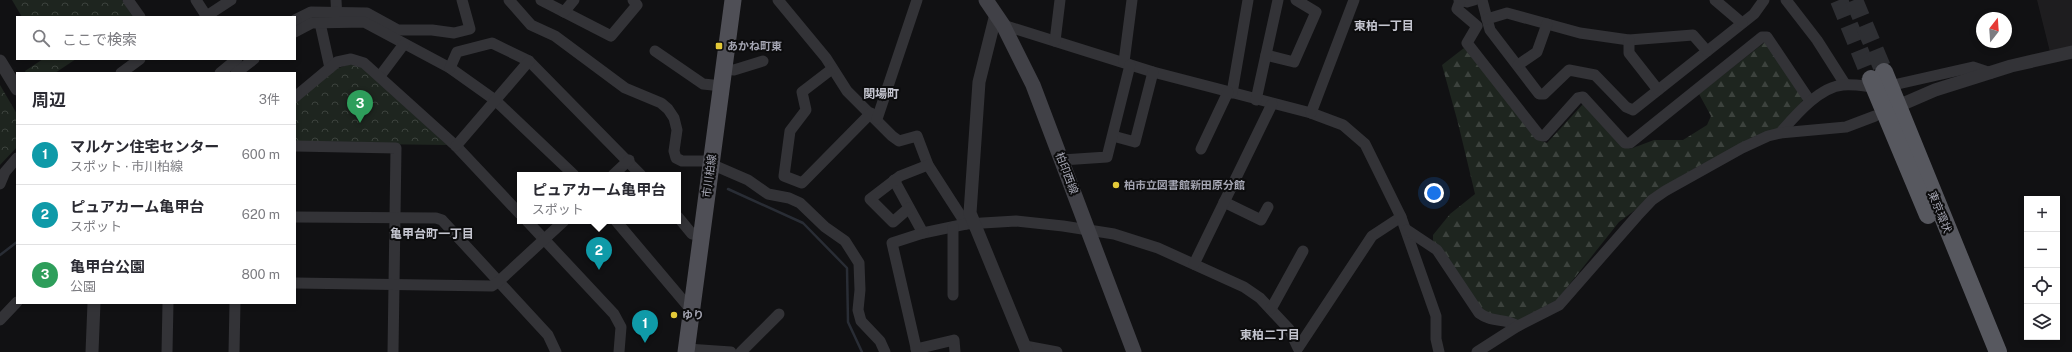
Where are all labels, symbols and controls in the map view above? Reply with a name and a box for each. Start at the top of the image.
north arrow [1976,12,2012,48]
search box [16,16,296,60]
district label: 東柏一丁目 [1354,19,1414,33]
icon: search [30,27,52,49]
text: ここで検索 [62,31,137,48]
place label: あかね町東 [727,40,782,52]
marker: あかね町東 [714,41,724,51]
district label: 関場町 [863,87,899,101]
text: 周辺 [32,90,66,110]
pin: 3 [347,90,373,123]
text: 3件 [259,92,280,107]
text: マルケン住宅センター [70,138,220,155]
text: 1 [42,147,48,162]
text: 600 m [242,147,280,162]
street label: 柏印西線 [1054,150,1080,196]
street label: 市川柏線 [700,153,718,199]
text: スポット · 市川柏線 [70,159,183,174]
popup [517,172,681,224]
place label: 柏市立図書館新田原分館 [1124,179,1245,191]
marker: 柏市立図書館新田原分館 [1111,180,1121,190]
text: ピュアカーム亀甲台 [532,181,666,198]
your location [1424,183,1444,203]
street label: 東京環状 [1926,189,1954,236]
map controls [2024,196,2060,340]
button: + [2024,196,2060,232]
text: ピュアカーム亀甲台 [70,198,204,215]
text: スポット [532,202,584,217]
text: 2 [41,207,49,222]
text: 620 m [242,207,280,222]
text: スポット [70,219,122,234]
district label: 亀甲台町一丁目 [390,227,474,241]
button: − [2024,232,2060,268]
pin: 2 [586,237,612,270]
text: 亀甲台公園 [70,258,145,275]
text: 3 [41,267,49,282]
text: 800 m [241,267,280,282]
button: locate [2024,268,2060,304]
text: 公園 [70,279,96,294]
button: layers [2024,304,2060,340]
place label: ゆり [682,309,704,321]
pin: 1 [632,310,658,343]
marker: ゆり [669,310,679,320]
district label: 東柏二丁目 [1240,328,1300,342]

